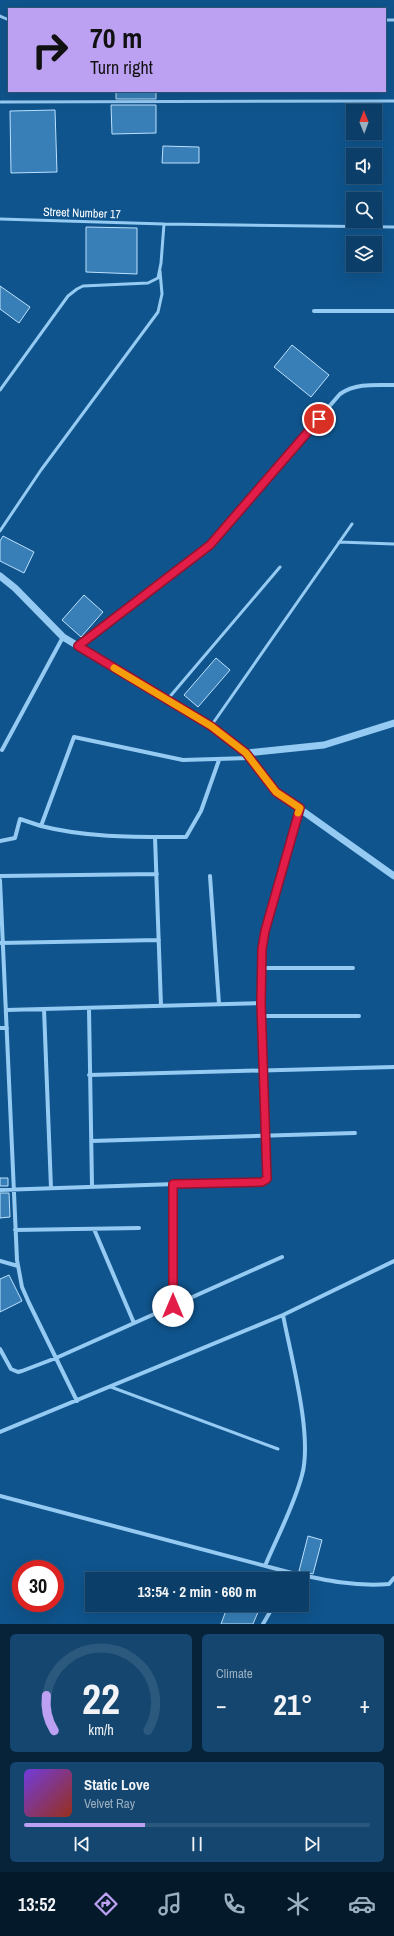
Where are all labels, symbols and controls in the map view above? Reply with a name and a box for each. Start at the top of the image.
text: 70 m [90,19,142,57]
icon: right [24,24,76,76]
text: Turn right [90,55,153,80]
north arrow [346,104,382,140]
map controls [346,104,382,272]
button: sound [346,148,382,184]
button: search [346,192,382,228]
street label: Street Number 17 [43,204,122,222]
button: layers [346,236,382,272]
pin [302,402,336,436]
icon: arrive [308,408,330,430]
position arrow [152,1285,194,1327]
speed limit sign: 30 [12,1560,64,1612]
text: 13:54 · 2 min · 660 m [138,1581,256,1602]
text: Climate [216,1665,253,1682]
text: 22 [82,1671,120,1727]
text: 21° [273,1684,313,1724]
text: − [216,1690,227,1720]
text: + [359,1690,370,1720]
text: km/h [88,1720,114,1739]
text: Static Love [84,1774,150,1795]
text: Velvet Ray [84,1795,135,1812]
icon: previous [71,1833,93,1855]
icon: pause [186,1833,208,1855]
icon: next [301,1833,323,1855]
icon: directions [92,1890,120,1918]
icon: music [156,1890,184,1918]
icon: phone [220,1890,248,1918]
icon: climate [284,1890,312,1918]
icon: car [348,1890,376,1918]
text: 13:52 [18,1892,56,1917]

